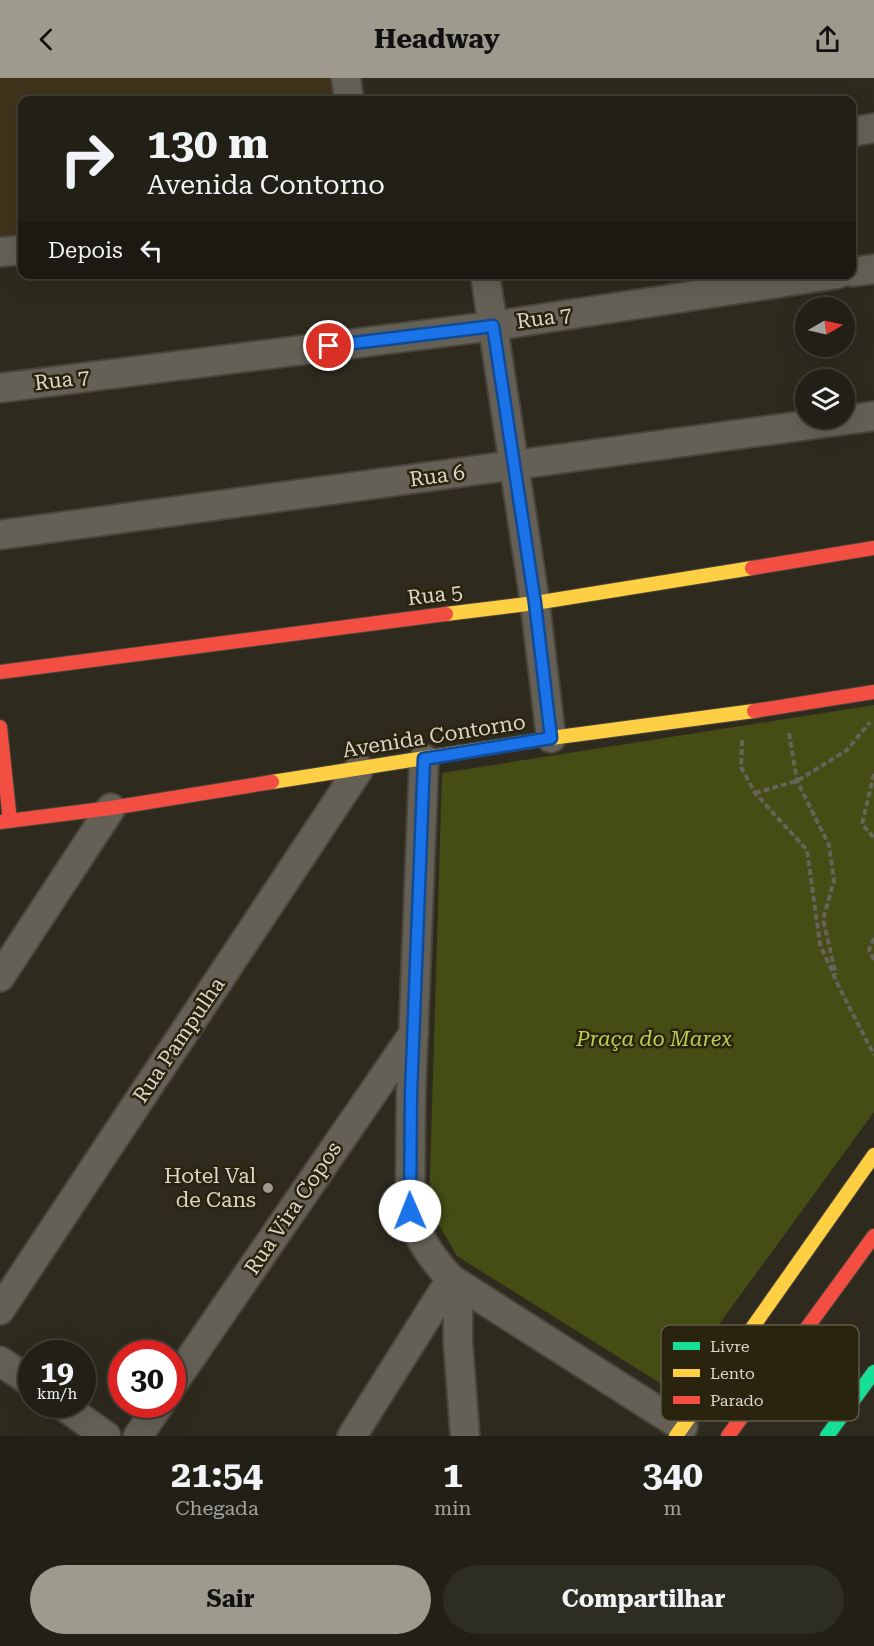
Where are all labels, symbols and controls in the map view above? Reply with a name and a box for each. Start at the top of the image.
icon: back [30,23,63,56]
text: Headway [374,23,500,55]
icon: share [811,23,844,56]
text: 130 m [147,119,269,168]
icon: right [48,120,126,198]
text: Avenida Contorno [147,169,385,201]
icon: left [135,234,168,267]
text: Depois [48,238,123,263]
north arrow [795,297,855,357]
map controls [795,297,855,429]
street label: Rua 7 [515,302,574,334]
pin [303,320,354,371]
icon: arrive [312,329,345,362]
street label: Rua 7 [33,365,91,395]
button: layers [795,369,855,429]
street label: Rua 6 [408,460,466,492]
street label: Rua 5 [406,580,464,610]
street label: Avenida Contorno [341,710,527,762]
street label: Rua Pampulha [128,972,230,1107]
park label: Praça do Marex [575,1027,732,1051]
street label: Rua Vira Copos [240,1137,346,1279]
place label: Hotel Val de Cans [164,1164,257,1212]
position arrow [378,1179,442,1243]
marker: Hotel Val de Cans [261,1181,275,1195]
legend [661,1325,859,1421]
text: Livre [710,1337,750,1356]
speed limit sign: 30 [108,1340,186,1418]
text: 19 [40,1354,74,1389]
text: Lento [710,1364,755,1383]
text: km/h [37,1385,77,1403]
text: Parado [710,1391,764,1410]
text: 21:54 [171,1454,263,1496]
text: 1 [443,1454,463,1496]
text: 340 [643,1454,703,1496]
text: Chegada [175,1496,259,1520]
text: min [434,1496,471,1520]
text: m [664,1496,682,1520]
button: Sair [30,1565,431,1634]
button: Compartilhar [443,1565,844,1634]

